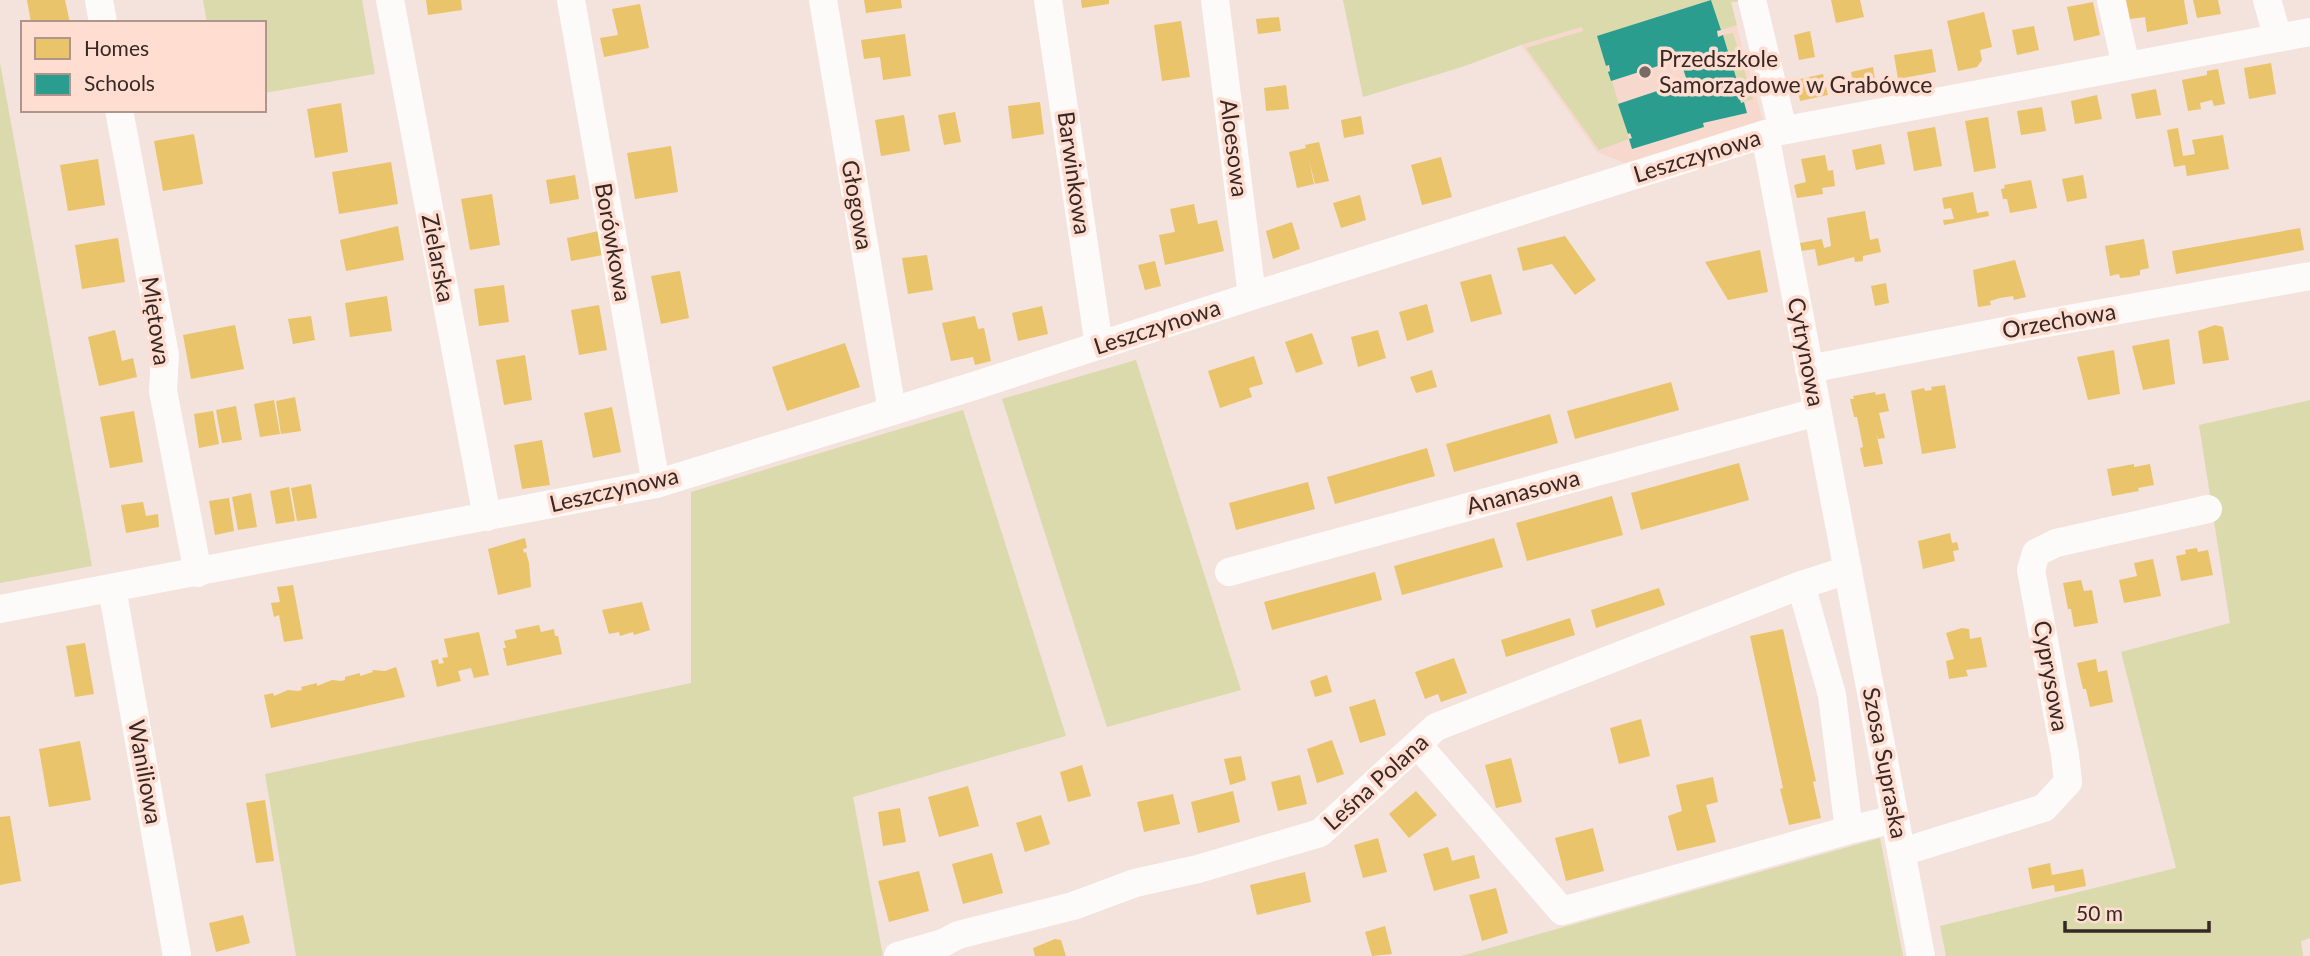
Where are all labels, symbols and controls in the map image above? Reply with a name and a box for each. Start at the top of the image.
legend [21,21,266,112]
text: Homes [84,35,149,60]
place label: Przedszkole Samorządowe w Grabówce [1659,44,1932,98]
marker: Przedszkole Samorządowe w Grabówce [1637,64,1653,80]
text: Schools [84,70,155,95]
street label: Aloesowa [1215,97,1255,198]
street label: Barwinkowa [1052,109,1097,236]
street label: Leszczynowa [1630,122,1764,188]
street label: Głogowa [836,158,880,252]
street label: Borówkowa [590,180,638,303]
street label: Zielarska [417,211,461,305]
street label: Miętowa [137,275,177,367]
street label: Leszczynowa [1090,292,1224,360]
street label: Cytrynowa [1783,295,1831,409]
street label: Orzechowa [2000,296,2118,344]
street label: Leszczynowa [547,461,681,517]
street label: Ananasowa [1463,462,1583,520]
street label: Cyprysowa [2028,618,2075,733]
street label: Szosa Supraska [1858,685,1914,841]
street label: Waniliowa [123,717,169,826]
street label: Leśna Polana [1317,727,1433,835]
scale bar [2065,890,2208,934]
text: 50 m [2076,900,2123,925]

